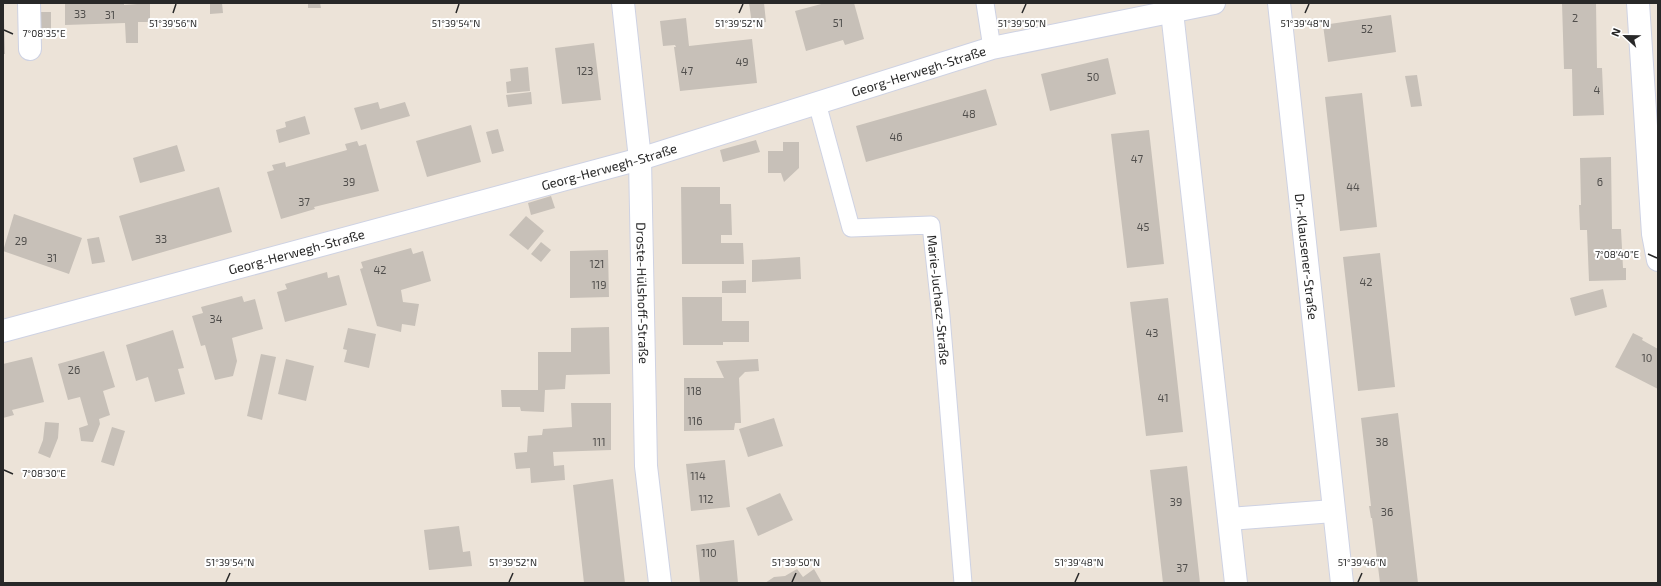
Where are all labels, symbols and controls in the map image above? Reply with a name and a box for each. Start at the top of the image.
house number: 33 [74,7,86,20]
house number: 31 [105,8,115,21]
house number: 2 [1572,11,1578,24]
house number: 51 [833,16,843,29]
north arrow [1605,16,1645,56]
text: 51°39'56"N [149,17,197,29]
text: 51°39'54"N [432,17,480,29]
text: 51°39'52"N [715,17,763,29]
text: 51°39'50"N [998,17,1046,29]
text: 51°39'48"N [1281,17,1329,29]
house number: 52 [1361,22,1373,35]
text: N [1608,26,1623,38]
text: 7°08'35"E [23,27,66,39]
street label: Georg-Herwegh-Straße [849,42,988,100]
house number: 49 [735,55,749,68]
house number: 123 [577,64,593,77]
house number: 47 [681,64,694,77]
house number: 50 [1087,70,1099,83]
house number: 4 [1594,83,1601,96]
house number: 48 [962,107,976,120]
house number: 46 [889,130,903,143]
street label: Georg-Herwegh-Straße [540,140,679,193]
house number: 47 [1131,152,1144,165]
house number: 39 [343,175,355,188]
house number: 6 [1597,175,1603,188]
house number: 44 [1346,180,1360,193]
street label: Dr.-Klausener-Straße [1292,193,1321,320]
house number: 37 [298,195,310,208]
house number: 45 [1137,220,1149,233]
street label: Droste-Hülshoff-Straße [633,222,652,364]
street label: Georg-Herwegh-Straße [227,226,366,278]
house number: 33 [155,232,167,245]
house number: 29 [15,234,27,247]
street label: Marie-Juchacz-Straße [924,234,953,366]
text: 7°08'40"E [1595,248,1639,260]
house number: 31 [47,251,57,264]
house number: 121 [590,257,604,270]
house number: 42 [374,263,386,276]
house number: 42 [1360,275,1372,288]
house number: 119 [591,278,607,291]
house number: 34 [210,312,223,325]
house number: 43 [1146,326,1158,339]
house number: 10 [1641,351,1653,364]
house number: 26 [68,363,80,376]
house number: 118 [686,384,702,397]
house number: 41 [1157,391,1169,404]
house number: 116 [687,414,703,427]
house number: 111 [592,435,606,448]
house number: 38 [1376,435,1388,448]
text: 7°08'30"E [22,467,66,479]
house number: 114 [690,469,706,482]
house number: 112 [699,492,713,505]
house number: 39 [1170,495,1182,508]
house number: 36 [1381,505,1393,518]
house number: 110 [701,546,717,559]
text: 51°39'54"N [206,556,254,568]
text: 51°39'52"N [489,556,537,568]
text: 51°39'50"N [772,556,820,568]
text: 51°39'48"N [1055,556,1103,568]
text: 51°39'46"N [1338,556,1386,568]
house number: 37 [1176,561,1188,574]

